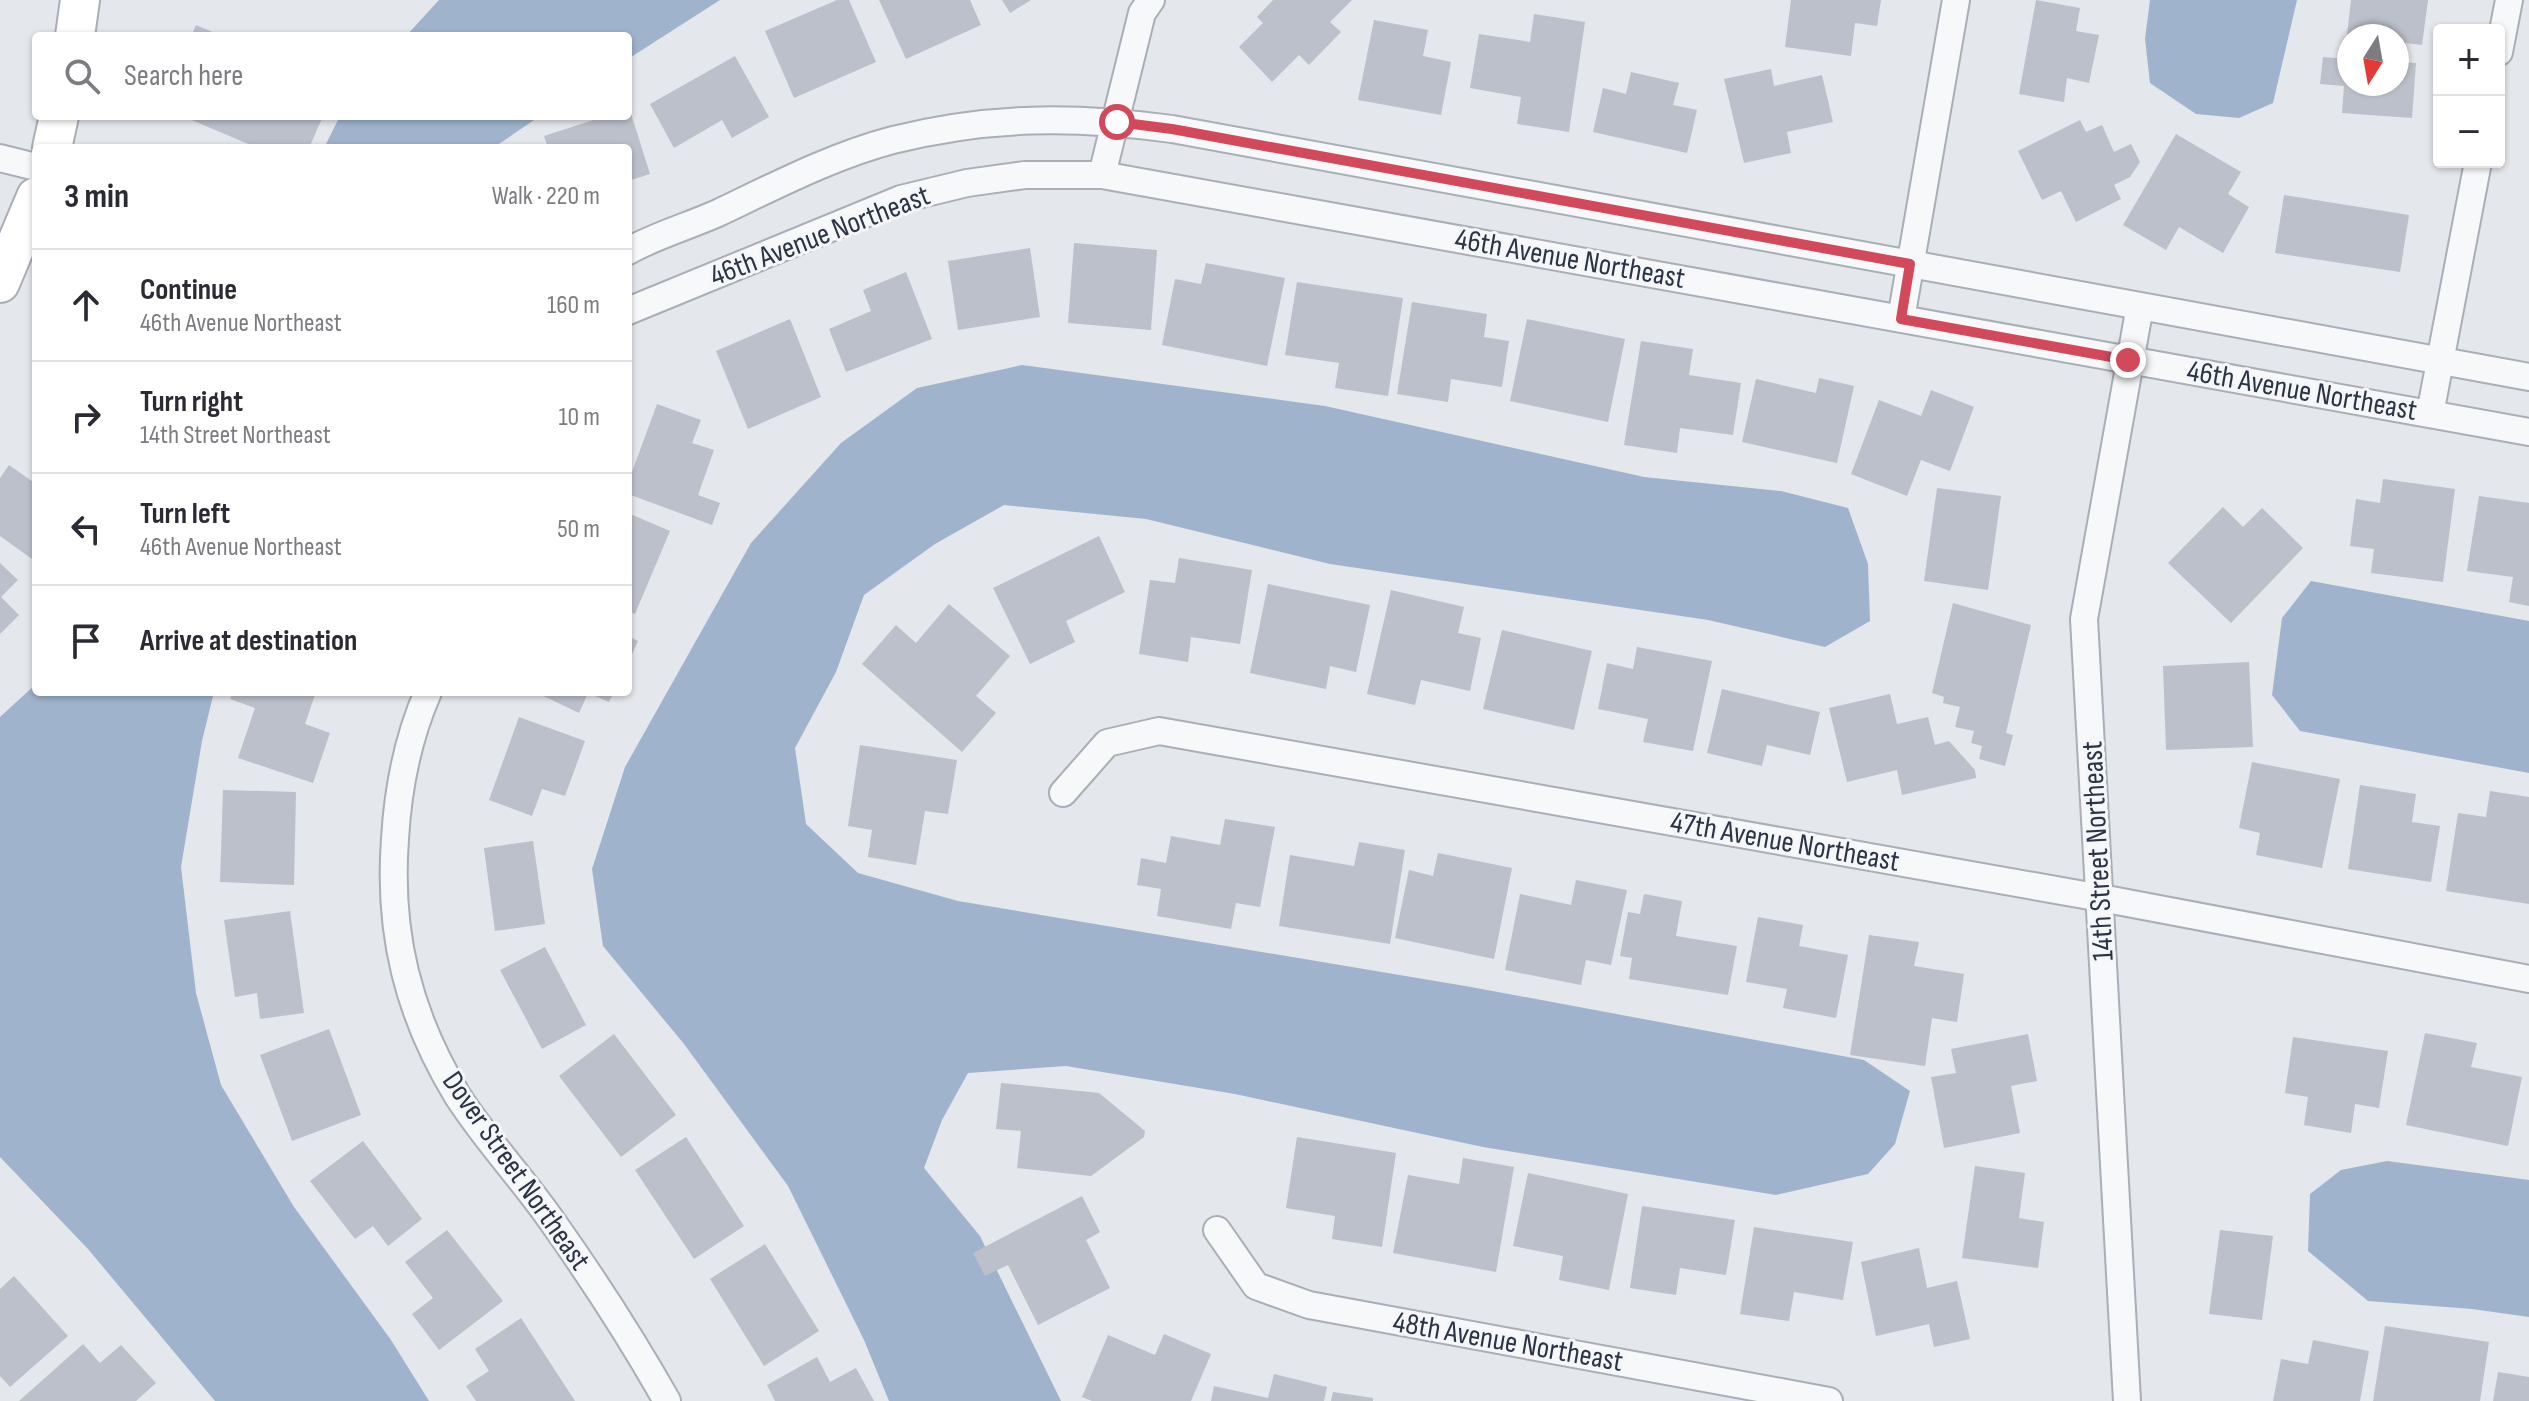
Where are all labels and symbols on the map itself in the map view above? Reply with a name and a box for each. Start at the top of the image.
north arrow [2337,24,2409,96]
route start [1099,104,1135,140]
street label: 46th Avenue Northeast [705,177,935,295]
street label: 46th Avenue Northeast [1452,221,1688,297]
route end [2110,342,2146,378]
street label: 46th Avenue Northeast [2184,353,2420,429]
street label: 14th Street Northeast [2074,740,2122,962]
street label: 47th Avenue Northeast [1668,804,1902,880]
street label: Dover Street Northeast [434,1065,598,1277]
street label: 48th Avenue Northeast [1390,1304,1626,1380]

